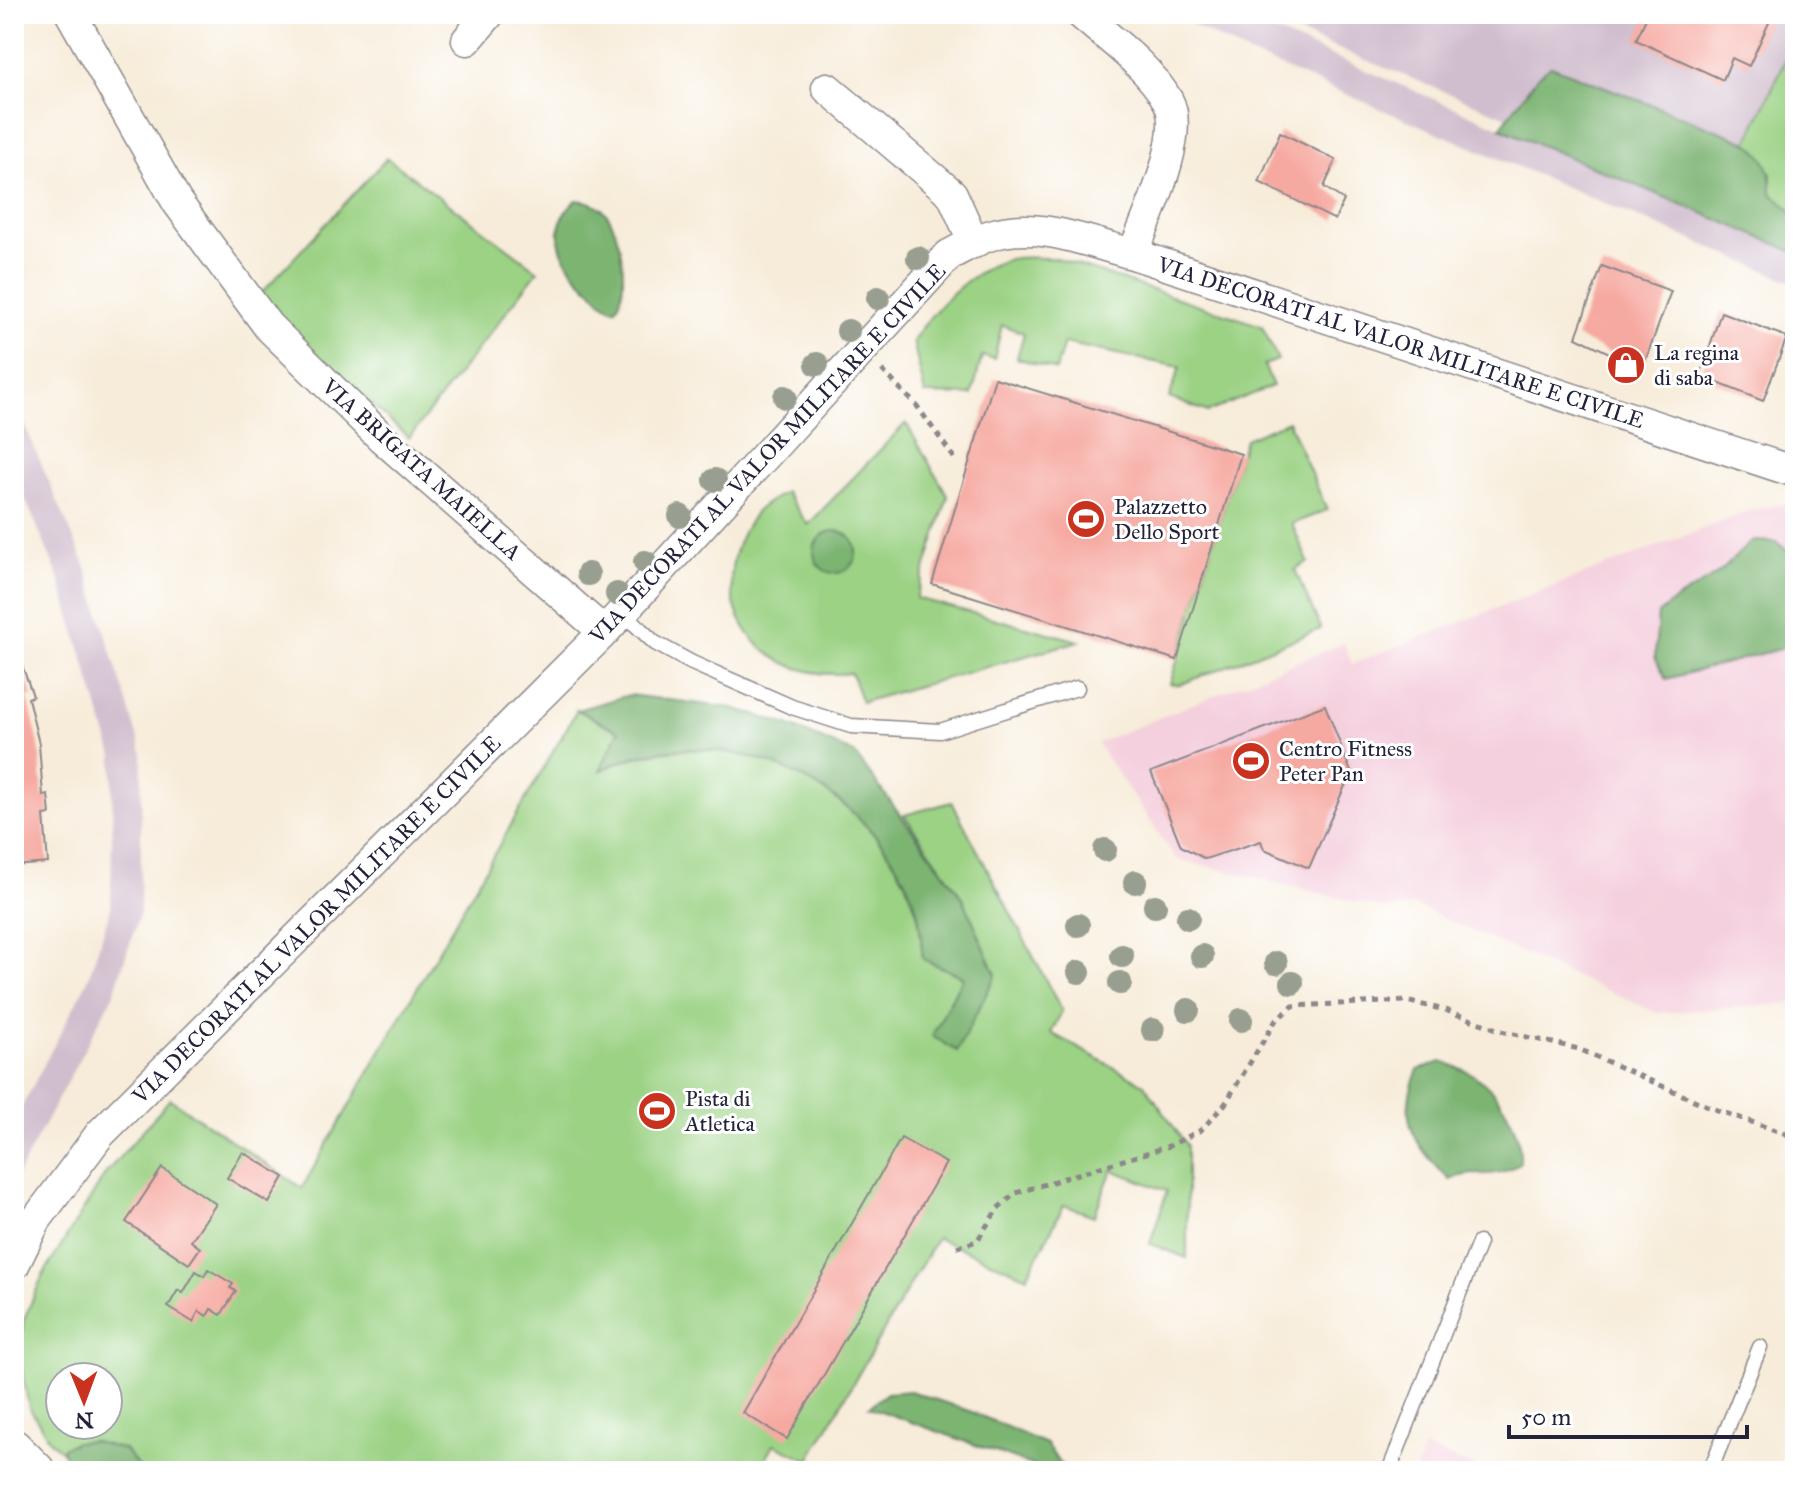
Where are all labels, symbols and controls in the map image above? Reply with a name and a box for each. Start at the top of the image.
street label: VIA DECORATI AL VALOR MILITARE E CIVILE [1153,251,1648,434]
street label: VIA DECORATI AL VALOR MILITARE E CIVILE [583,257,951,650]
place label: La regina di saba [1654,339,1740,391]
shop icon: La regina di saba [1605,344,1647,386]
street label: VIA BRIGATA MAIELLA [316,372,527,566]
place label: Palazzetto Dello Sport [1114,493,1219,545]
sports icon: Palazzetto Dello Sport [1065,498,1107,540]
street label: VIA DECORATI AL VALOR MILITARE E CIVILE [126,729,506,1110]
place label: Centro Fitness Peter Pan [1279,735,1412,787]
sports icon: Centro Fitness Peter Pan [1230,740,1272,782]
place label: Pista di Atletica [684,1085,755,1137]
sports icon: Pista di Atletica [636,1090,678,1132]
north arrow [44,1361,124,1441]
scale bar [1509,1389,1747,1439]
text: 50 m [1521,1402,1571,1432]
text: N [74,1407,94,1434]

